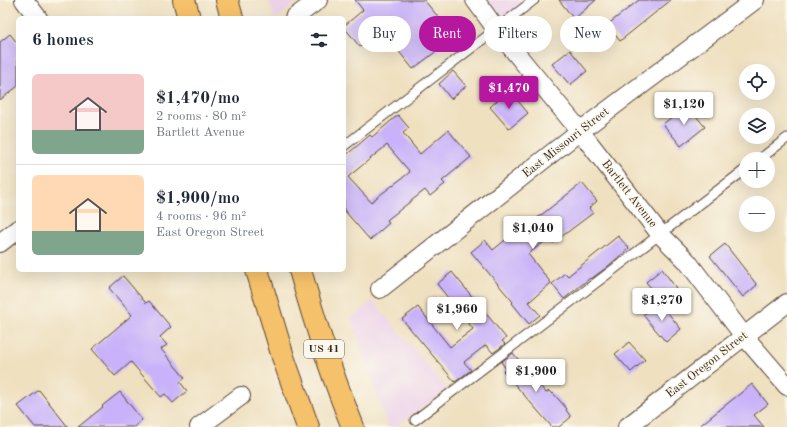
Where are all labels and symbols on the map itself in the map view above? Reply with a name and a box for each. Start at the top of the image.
pin: $1,470 [476,76,542,110]
pin: $1,120 [651,92,717,126]
street label: East Missouri Street [520,106,612,180]
street label: Bartlett Avenue [599,158,659,230]
pin: $1,040 [500,216,566,250]
pin: $1,270 [629,288,695,322]
pin: $1,960 [424,297,490,331]
street label: East Oregon Street [664,330,750,400]
road number: US 41 [304,340,344,358]
pin: $1,900 [503,359,569,393]

